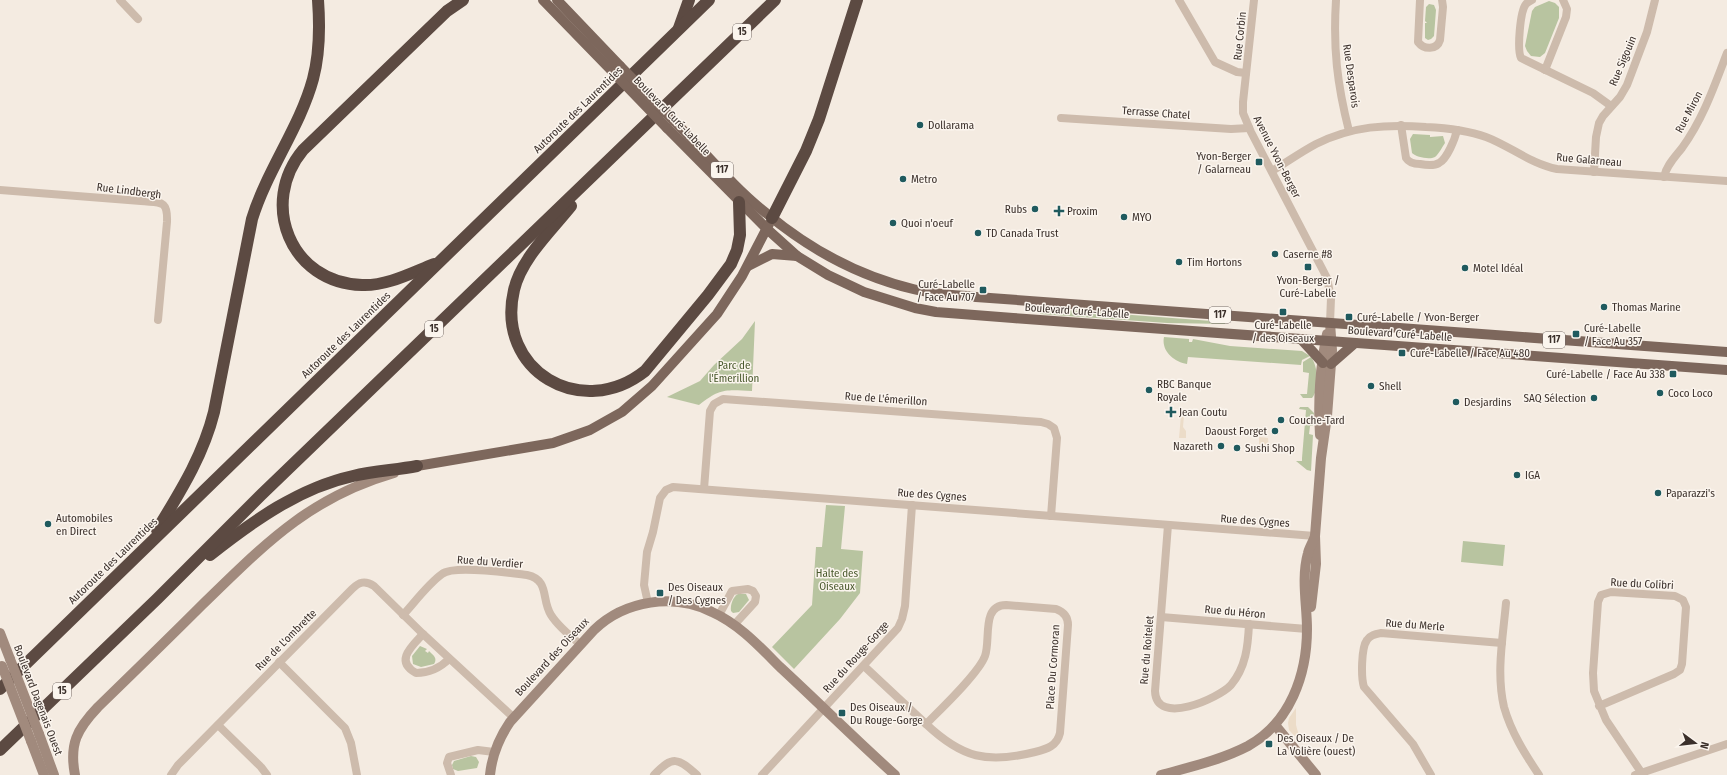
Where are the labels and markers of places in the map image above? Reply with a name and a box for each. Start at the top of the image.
place label: Dollarama [928,119,974,132]
marker: Dollarama [915,120,925,130]
place label: Yvon-Berger / Galarneau [1196,150,1251,176]
marker: Yvon-Berger / Galarneau [1254,157,1264,167]
place label: Metro [911,173,937,186]
marker: Metro [898,174,908,184]
place label: Rubs [1005,203,1027,216]
marker: Rubs [1030,204,1040,214]
place label: Proxim [1067,205,1098,218]
marker: Proxim [1054,206,1064,216]
place label: MYO [1132,211,1152,224]
marker: MYO [1119,212,1129,222]
place label: Quoi n'oeuf [901,217,954,230]
marker: Quoi n'oeuf [888,218,898,228]
place label: TD Canada Trust [986,227,1059,240]
marker: TD Canada Trust [973,228,983,238]
place label: Caserne #8 [1283,248,1333,261]
marker: Caserne #8 [1270,249,1280,259]
place label: Tim Hortons [1187,256,1242,269]
marker: Tim Hortons [1174,257,1184,267]
marker: Yvon-Berger / Curé-Labelle [1303,262,1313,272]
place label: Motel Idéal [1473,262,1523,275]
marker: Motel Idéal [1460,263,1470,273]
place label: Yvon-Berger / Curé-Labelle [1277,274,1339,300]
place label: Curé-Labelle / Face Au 707 [917,278,976,304]
marker: Curé-Labelle / Face Au 707 [978,285,988,295]
place label: Thomas Marine [1612,301,1681,314]
marker: Thomas Marine [1599,302,1609,312]
marker: Curé-Labelle / des Oiseaux [1278,307,1288,317]
place label: Curé-Labelle / Yvon-Berger [1357,311,1479,324]
marker: Curé-Labelle / Yvon-Berger [1344,312,1354,322]
place label: Curé-Labelle / des Oiseaux [1252,319,1314,345]
place label: Curé-Labelle / Face Au 357 [1584,322,1643,348]
marker: Curé-Labelle / Face Au 357 [1571,329,1581,339]
place label: Curé-Labelle / Face Au 480 [1410,347,1530,360]
marker: Curé-Labelle / Face Au 480 [1397,348,1407,358]
place label: Curé-Labelle / Face Au 338 [1546,368,1665,381]
marker: Curé-Labelle / Face Au 338 [1668,369,1678,379]
place label: RBC Banque Royale [1157,378,1211,404]
place label: Shell [1379,380,1402,393]
marker: Shell [1366,381,1376,391]
marker: RBC Banque Royale [1144,385,1154,395]
place label: Coco Loco [1668,387,1713,400]
marker: Coco Loco [1655,388,1665,398]
place label: SAQ Sélection [1524,392,1586,405]
marker: SAQ Sélection [1589,393,1599,403]
place label: Desjardins [1464,396,1512,409]
marker: Desjardins [1451,397,1461,407]
place label: Jean Coutu [1179,406,1227,419]
marker: Jean Coutu [1166,407,1176,417]
place label: Couche-Tard [1289,414,1345,427]
marker: Couche-Tard [1276,415,1286,425]
place label: Daoust Forget [1205,425,1267,438]
marker: Daoust Forget [1270,426,1280,436]
place label: Nazareth [1173,440,1213,453]
marker: Nazareth [1216,441,1226,451]
place label: Sushi Shop [1245,442,1295,455]
marker: Sushi Shop [1232,443,1242,453]
place label: IGA [1525,469,1540,482]
marker: IGA [1512,470,1522,480]
place label: Paparazzi's [1666,487,1715,500]
marker: Paparazzi's [1653,488,1663,498]
place label: Automobiles en Direct [56,512,113,538]
marker: Automobiles en Direct [43,519,53,529]
place label: Des Oiseaux / Des Cygnes [668,581,726,607]
marker: Des Oiseaux / Des Cygnes [655,588,665,598]
place label: Des Oiseaux / Du Rouge-Gorge [850,701,923,727]
marker: Des Oiseaux / Du Rouge-Gorge [837,708,847,718]
place label: Des Oiseaux / De La Volière (ouest) [1277,732,1355,758]
marker: Des Oiseaux / De La Volière (ouest) [1264,739,1274,749]

